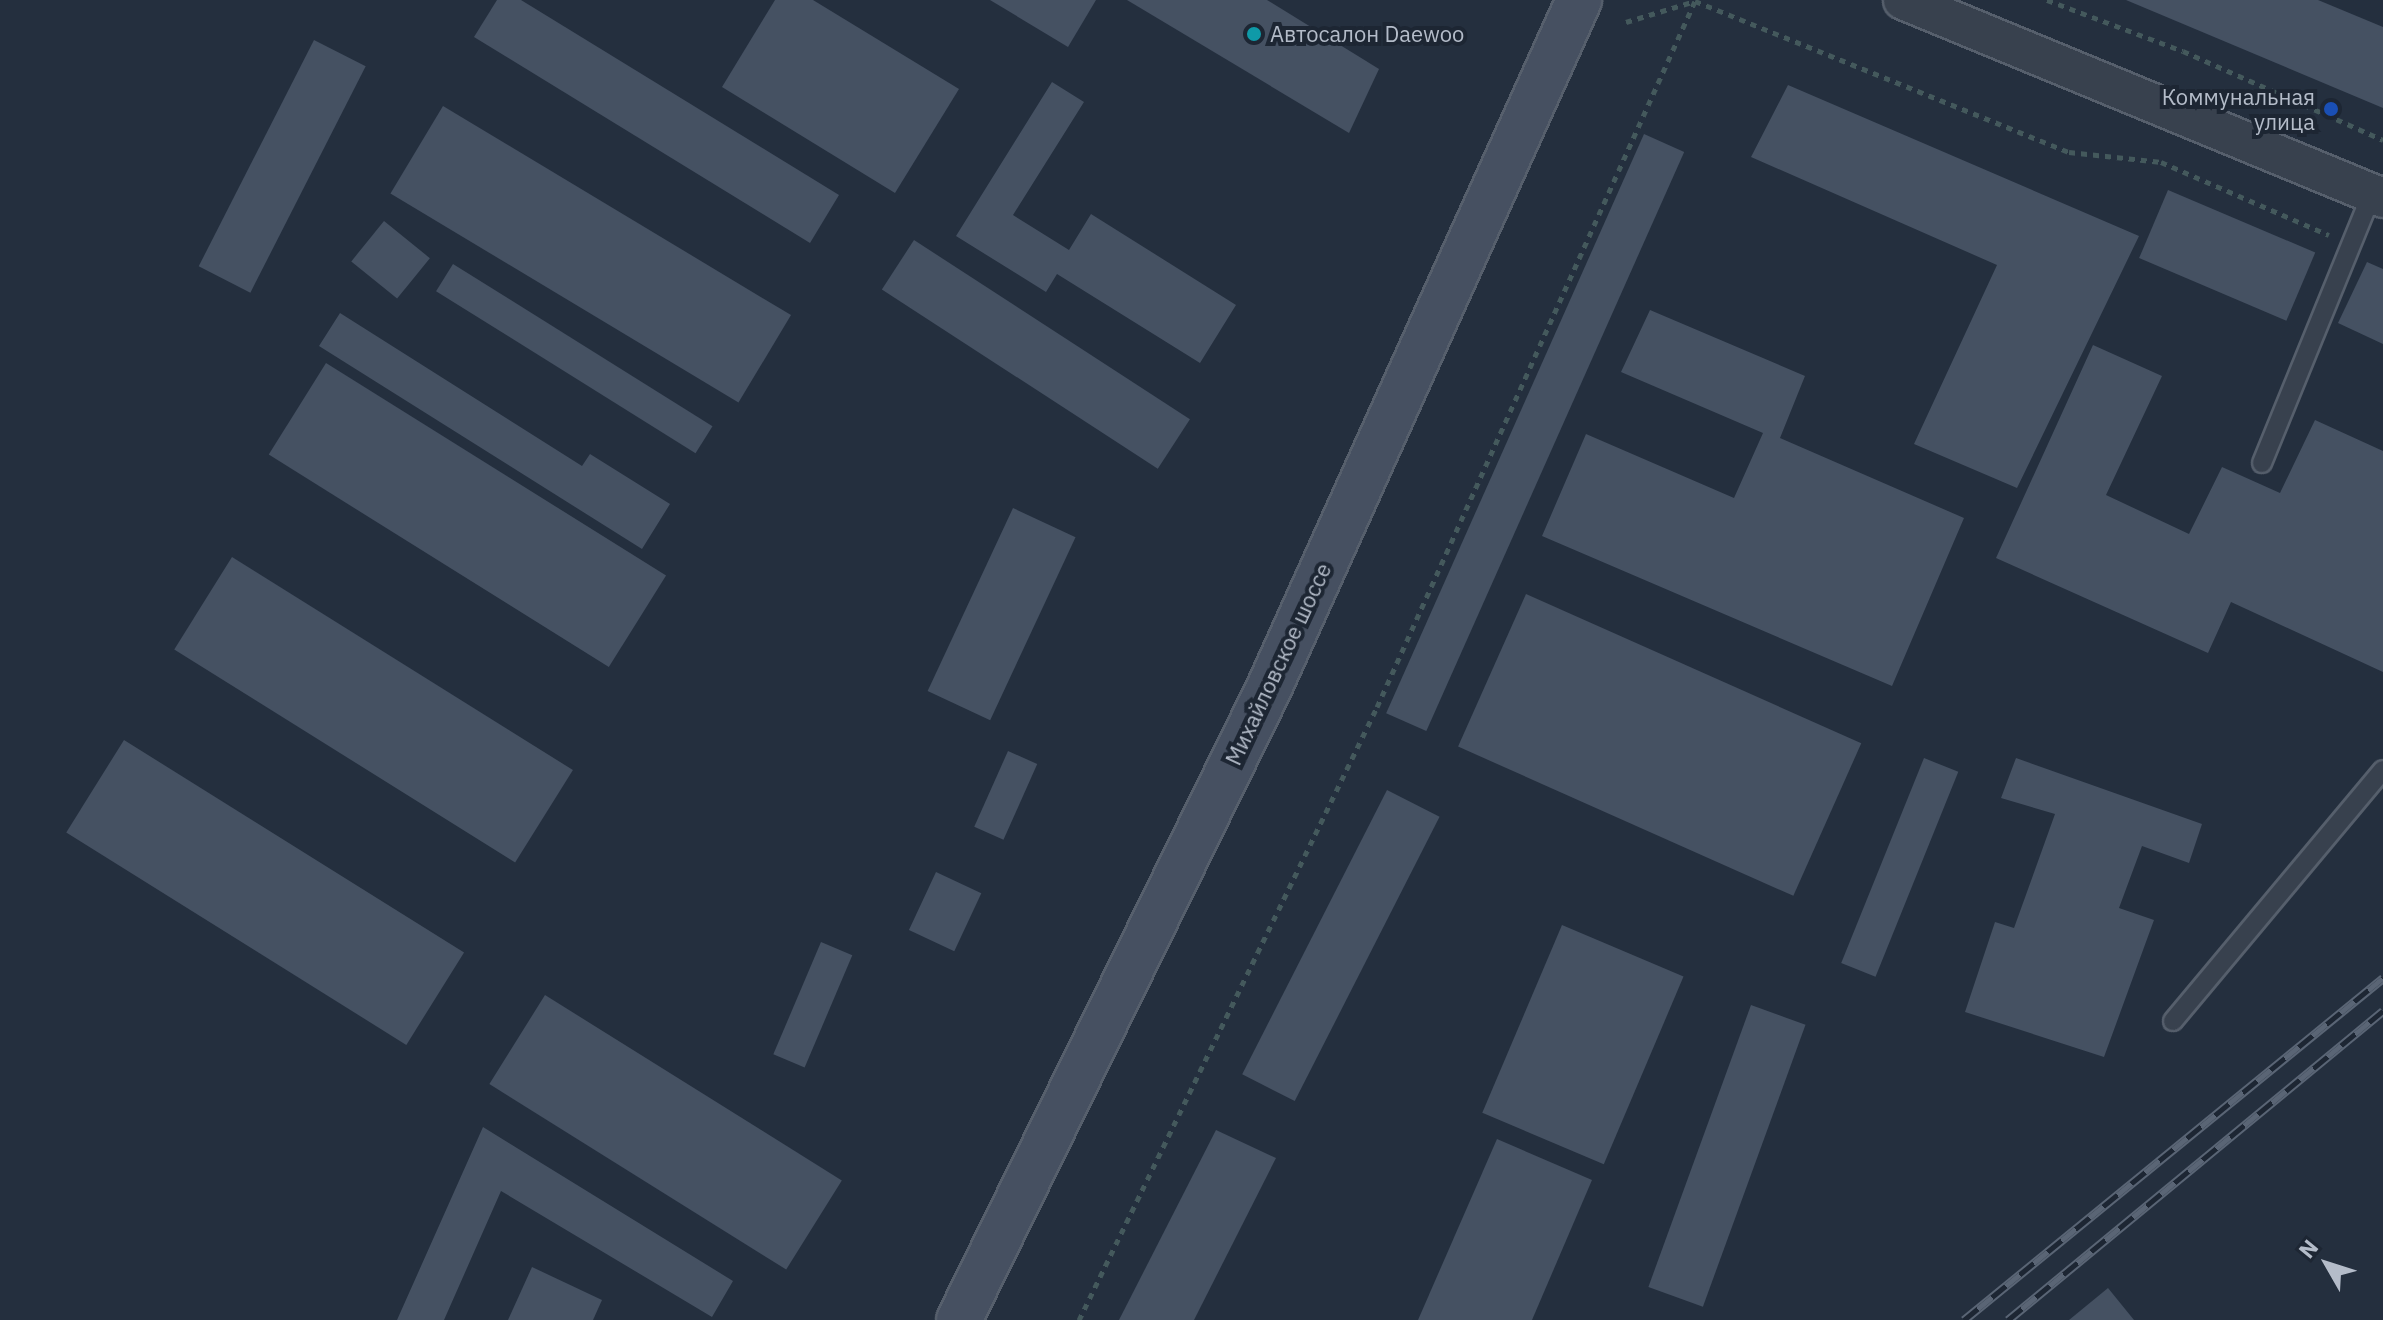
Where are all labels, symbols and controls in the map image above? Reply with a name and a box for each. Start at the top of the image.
place label: Автосалон Daewoo [1270,21,1464,47]
marker: Автосалон Daewoo [1245,25,1263,43]
place label: Коммунальная улица [2162,83,2315,134]
marker: Коммунальная улица [2322,100,2340,118]
street label: Михайловское шоссе [1220,559,1336,769]
north arrow [2287,1224,2367,1304]
text: N [2292,1233,2324,1264]

